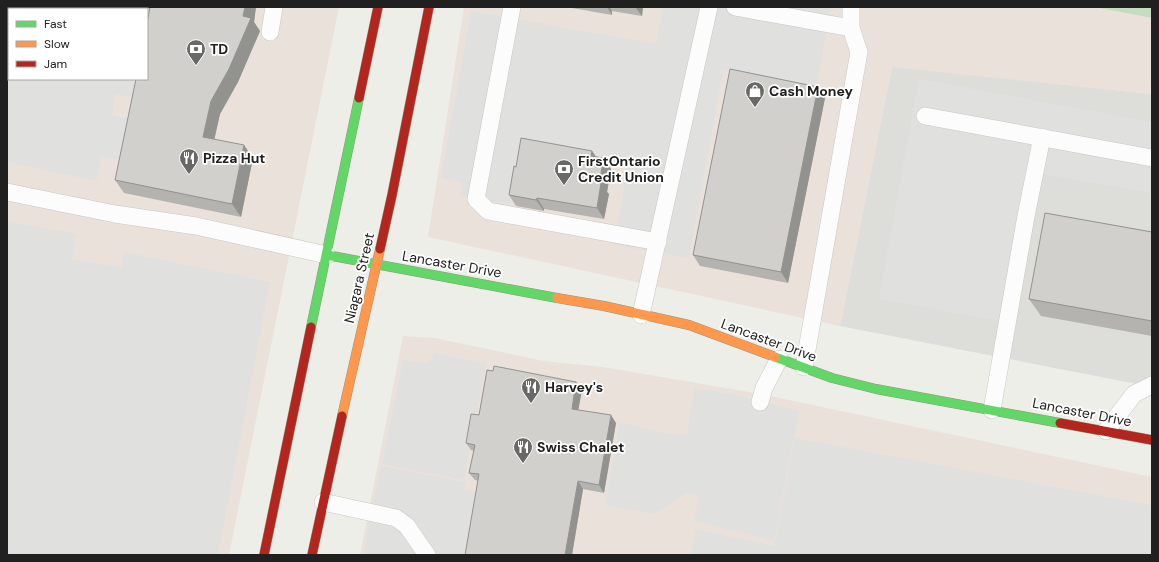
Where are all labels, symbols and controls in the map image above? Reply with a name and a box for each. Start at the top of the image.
legend [8,8,148,80]
text: Fast [44,16,67,32]
text: Slow [44,36,70,52]
bank icon: TD [185,38,207,66]
place label: TD [210,40,228,58]
text: Jam [44,56,67,72]
shop icon: Cash Money [744,80,766,108]
place label: Cash Money [769,82,854,100]
restaurant icon: Pizza Hut [178,147,200,175]
place label: Pizza Hut [203,149,265,167]
place label: FirstOntario Credit Union [578,152,664,186]
bank icon: FirstOntario Credit Union [553,158,575,186]
street label: Niagara Street [340,231,378,325]
street label: Lancaster Drive [401,246,503,282]
street label: Lancaster Drive [719,314,819,366]
restaurant icon: Harvey's [520,376,542,404]
place label: Harvey's [545,378,603,396]
street label: Lancaster Drive [1031,394,1133,430]
restaurant icon: Swiss Chalet [512,436,534,464]
place label: Swiss Chalet [537,438,624,456]

